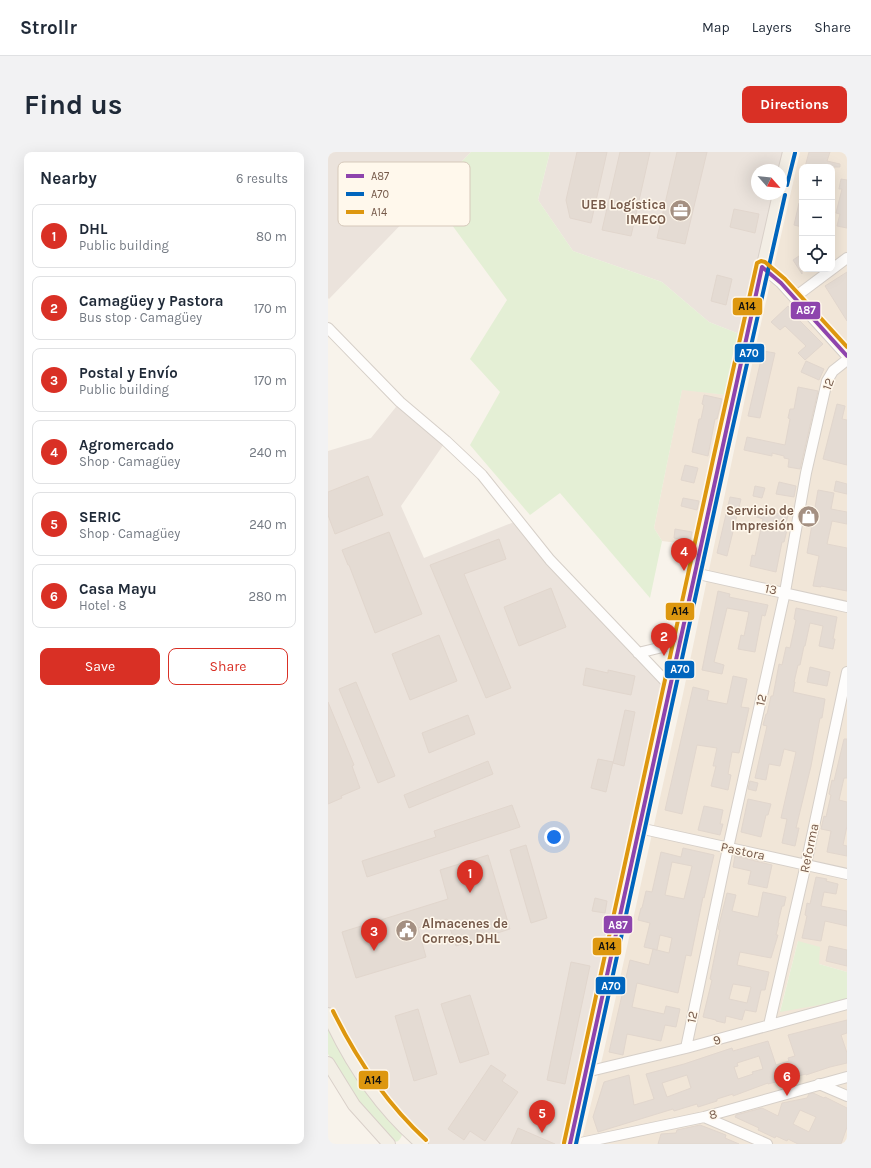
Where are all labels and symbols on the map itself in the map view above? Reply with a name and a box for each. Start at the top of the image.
legend [338,162,470,226]
north arrow [751,164,787,200]
text: A87 [371,170,389,183]
text: A70 [371,188,389,201]
place label: UEB Logística IMECO [581,197,666,227]
office icon: UEB Logística IMECO [668,198,694,224]
text: A14 [371,206,387,219]
line badge: A14 [732,297,763,316]
text: A14 [738,300,756,313]
line badge: A87 [790,301,821,320]
text: A87 [796,304,816,317]
line badge: A70 [734,343,765,363]
text: A70 [739,347,759,360]
street label: 12 [819,376,837,392]
place label: Servicio de Impresión [726,503,794,533]
shop icon: Servicio de Impresión [796,504,822,530]
pin: 4 [671,538,697,571]
street label: 13 [764,580,778,598]
line badge: A14 [665,602,695,621]
text: A14 [671,605,689,618]
pin: 2 [651,623,677,656]
line badge: A70 [664,660,695,679]
text: A70 [670,663,690,676]
street label: 12 [752,693,770,707]
street label: Reforma [796,822,822,874]
your location [544,827,564,847]
street label: Pastora [719,839,767,863]
pin: 1 [457,860,483,893]
line badge: A87 [603,915,633,934]
place label: Almacenes de Correos, DHL [422,916,508,946]
public building icon: Almacenes de Correos, DHL [394,917,420,943]
pin: 3 [361,918,387,951]
text: A87 [608,919,628,932]
line badge: A14 [592,937,622,956]
text: A14 [598,940,616,953]
line badge: A70 [595,976,626,995]
text: A70 [601,980,621,993]
street label: 12 [683,1010,701,1024]
street label: 9 [711,1032,723,1048]
pin: 6 [774,1063,800,1096]
line badge: A14 [358,1070,389,1090]
text: A14 [364,1074,382,1087]
pin: 5 [529,1100,555,1133]
street label: 8 [707,1106,719,1122]

